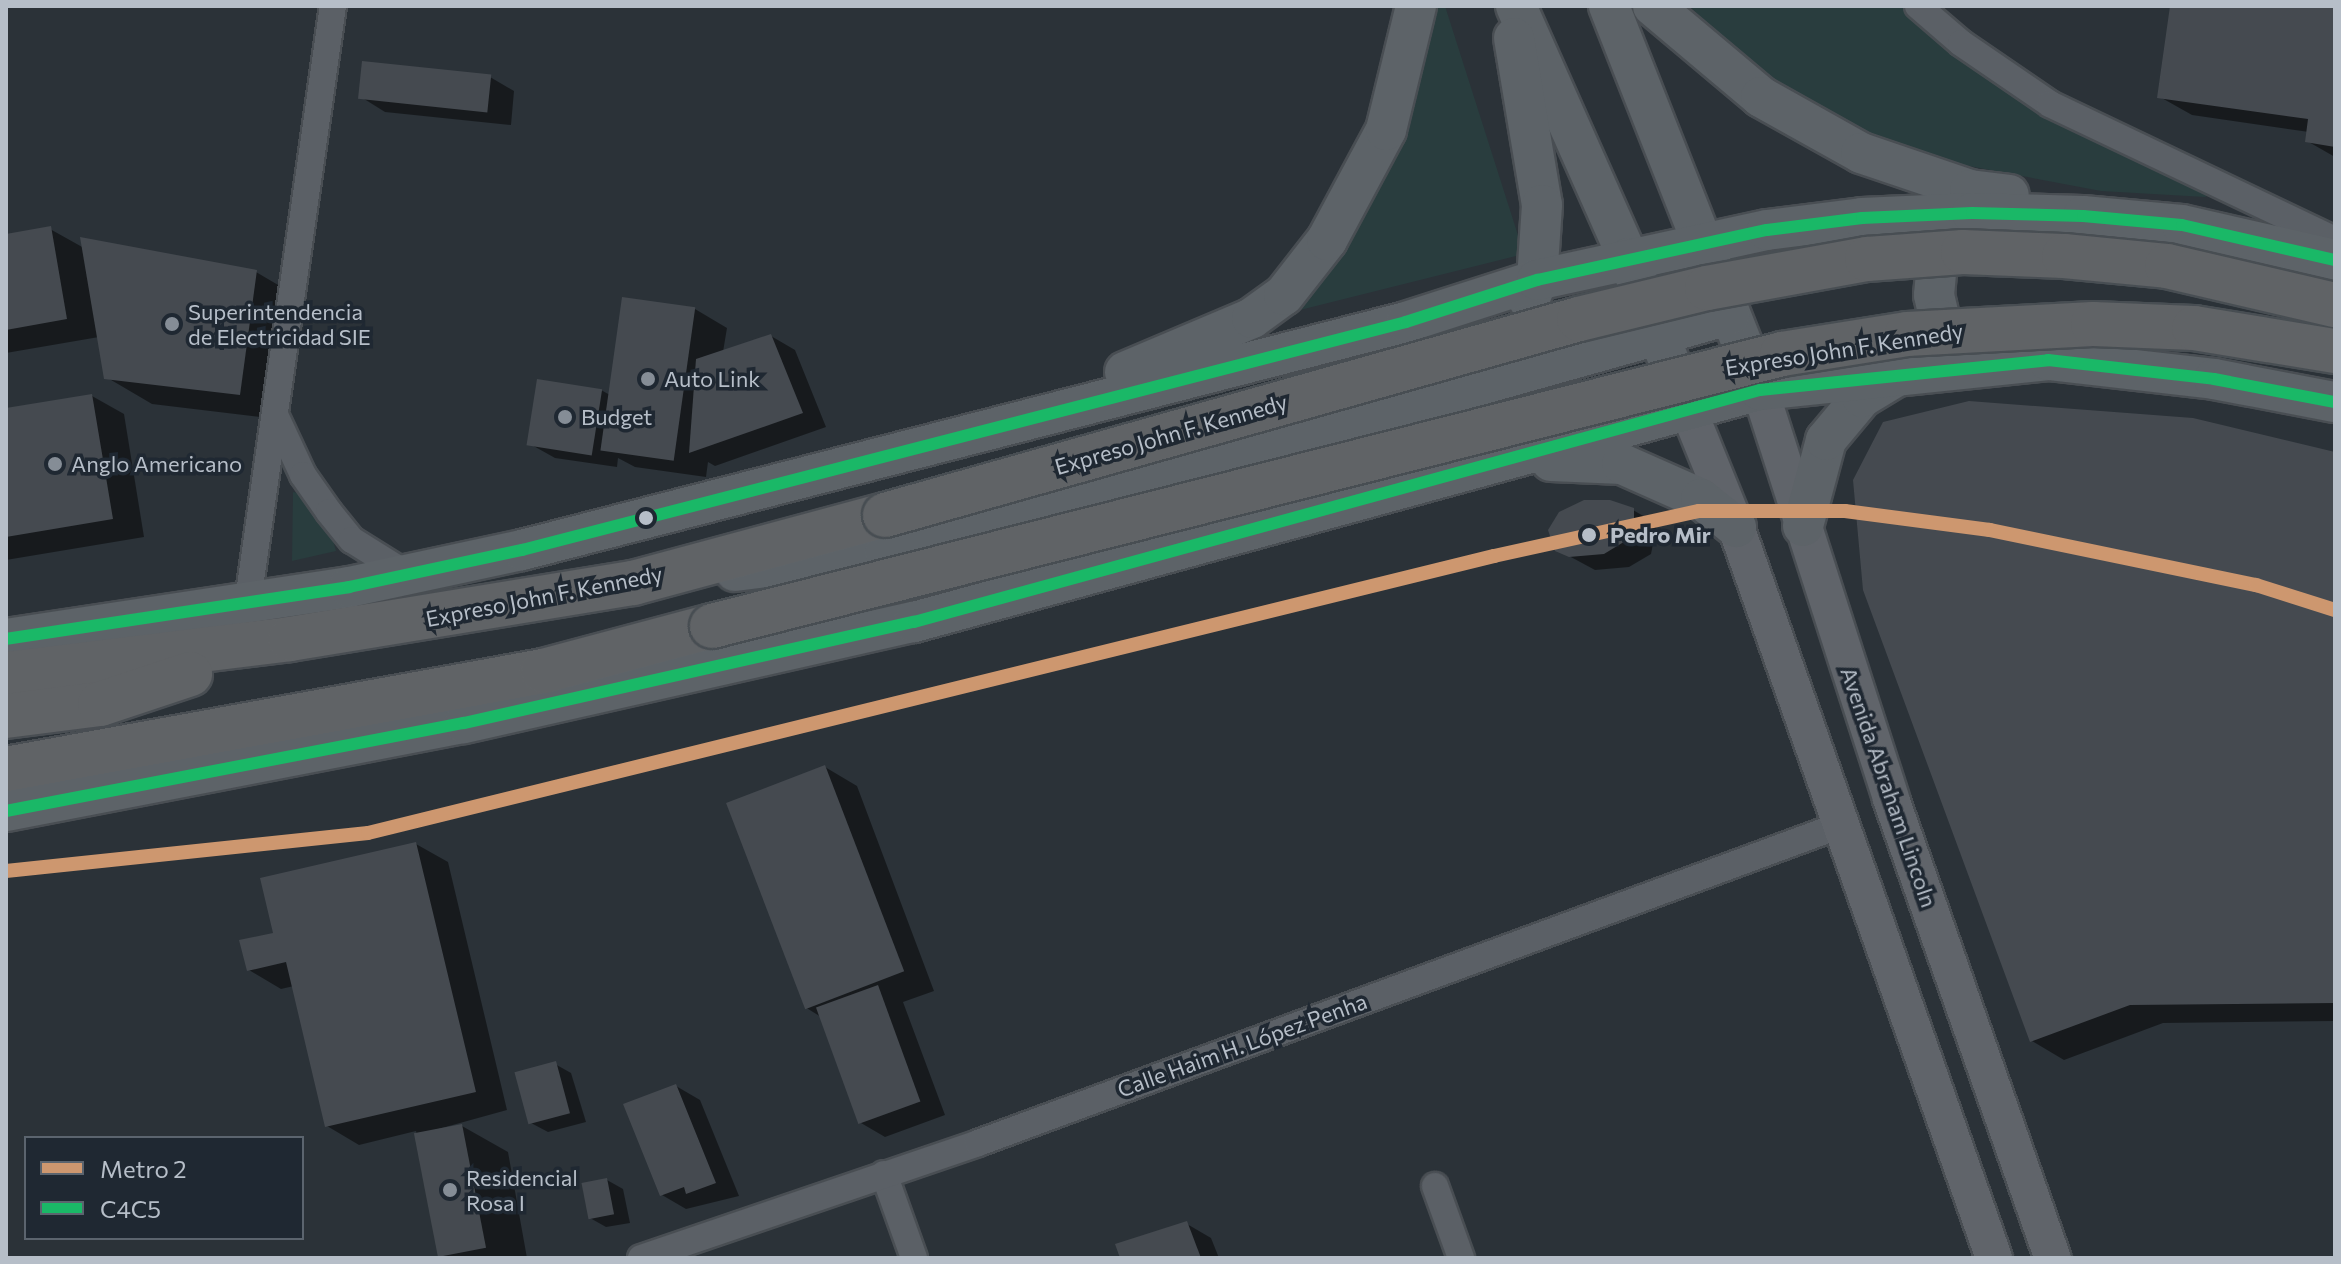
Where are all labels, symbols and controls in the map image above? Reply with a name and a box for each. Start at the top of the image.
place label: Superintendencia de Electricidad SIE [188,298,371,350]
marker: Superintendencia de Electricidad SIE [163,315,181,333]
street label: Expreso John F. Kennedy [1723,317,1965,381]
place label: Auto Link [664,366,760,392]
marker: Auto Link [639,370,657,388]
street label: Expreso John F. Kennedy [1052,388,1290,480]
place label: Budget [581,404,652,430]
marker: Budget [556,408,574,426]
place label: Anglo Americano [71,451,242,477]
marker: Anglo Americano [46,455,64,473]
unlabelled marker [638,510,654,526]
marker: Pedro Mir [1575,521,1603,549]
place label: Pedro Mir [1610,522,1711,548]
street label: Expreso John F. Kennedy [423,560,665,632]
street label: Avenida Abraham Lincoln [1835,663,1943,911]
street label: Calle Haim H. López Penha [1114,987,1370,1103]
legend [24,1136,304,1240]
text: Metro 2 [100,1154,187,1183]
place label: Residencial Rosa I [466,1164,578,1216]
marker: Residencial Rosa I [441,1181,459,1199]
text: C4C5 [100,1194,161,1223]

